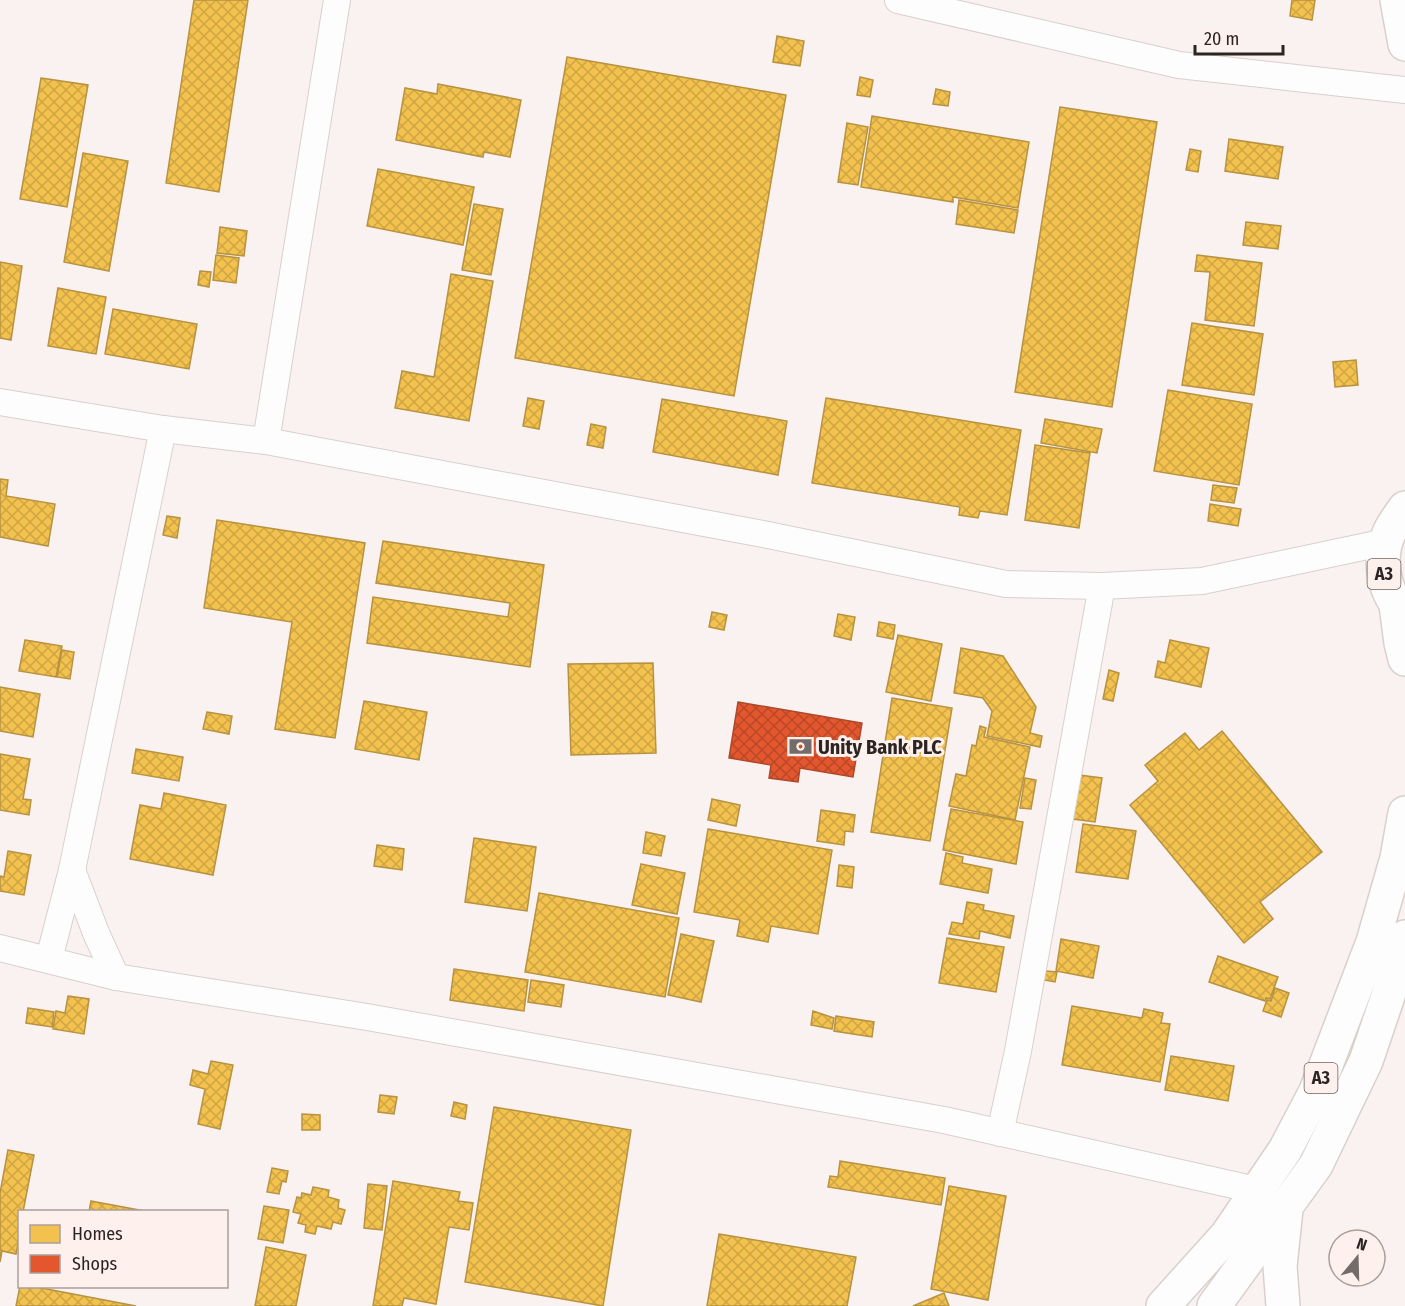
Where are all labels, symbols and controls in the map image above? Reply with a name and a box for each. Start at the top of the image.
scale bar [1195,18,1284,56]
text: 20 m [1204,28,1239,50]
road number: A3 [1368,559,1400,589]
bank icon: Unity Bank PLC [787,734,813,760]
place label: Unity Bank PLC [818,735,942,759]
road number: A3 [1304,1063,1338,1093]
legend [18,1210,228,1288]
text: Homes [72,1223,123,1245]
north arrow [1327,1228,1387,1288]
text: N [1354,1234,1369,1255]
text: Shops [72,1253,117,1275]

